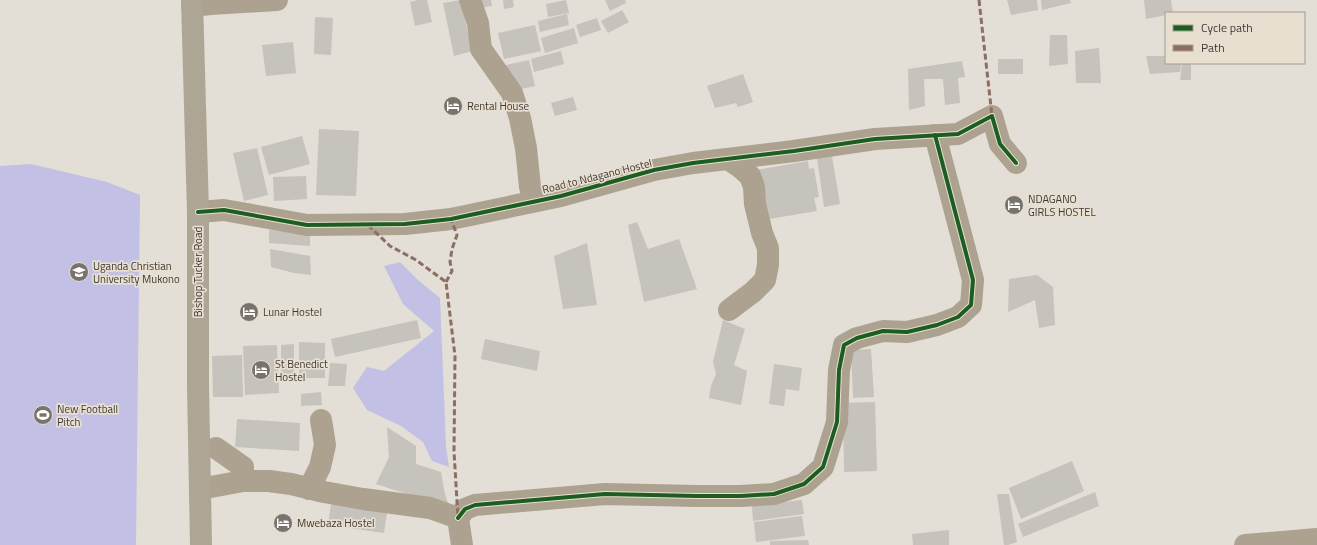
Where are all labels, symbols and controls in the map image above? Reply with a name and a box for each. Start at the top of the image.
legend [1165,12,1305,64]
text: Cycle path [1201,18,1253,37]
text: Path [1201,38,1225,57]
hotel icon: Rental House [442,95,464,117]
place label: Rental House [467,98,530,114]
street label: Road to Ndagano Hostel [540,155,654,197]
place label: NDAGANO GIRLS HOSTEL [1028,191,1096,220]
hotel icon: NDAGANO GIRLS HOSTEL [1003,194,1025,216]
street label: Bishop Tucker Road [190,227,206,317]
place label: Uganda Christian University Mukono [93,258,180,287]
school or university icon: Uganda Christian University Mukono [68,261,90,283]
hotel icon: Lunar Hostel [238,301,260,323]
place label: Lunar Hostel [263,304,322,320]
place label: St Benedict Hostel [275,356,328,385]
hotel icon: St Benedict Hostel [250,359,272,381]
place label: New Football Pitch [57,401,118,430]
sports icon: New Football Pitch [32,404,54,426]
hotel icon: Mwebaza Hostel [272,512,294,534]
place label: Mwebaza Hostel [297,515,375,531]

